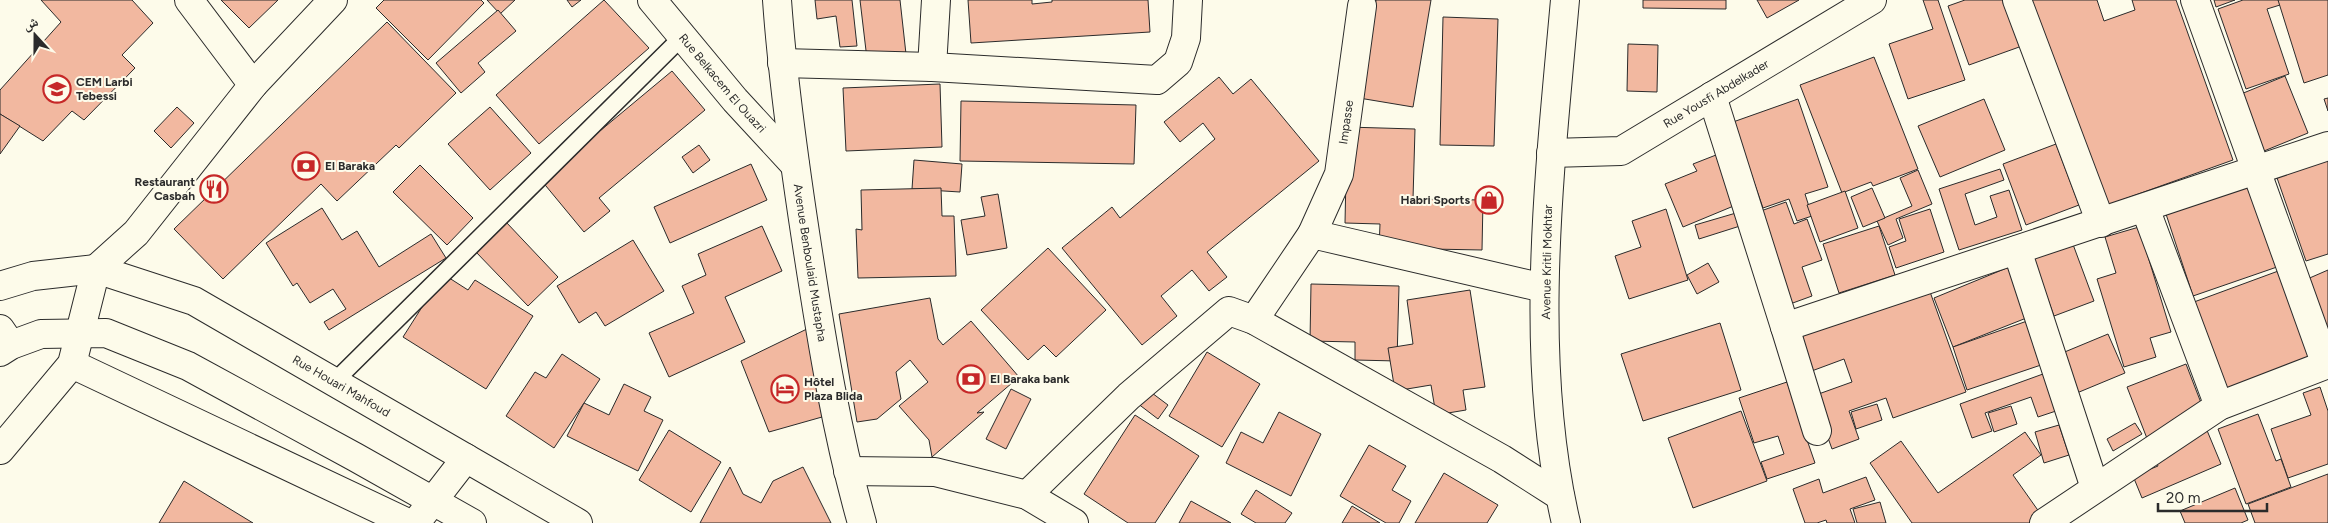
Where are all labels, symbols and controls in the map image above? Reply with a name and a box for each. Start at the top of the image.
north arrow [10,10,60,60]
text: ش [21,13,41,34]
street label: Rue Belkacem El Ouazri [676,31,769,136]
street label: Rue Yousfi Abdelkader [1661,57,1771,131]
school or university icon: CEM Larbi Tebessi [42,74,72,104]
place label: CEM Larbi Tebessi [76,75,133,103]
street label: Impasse [1336,99,1356,145]
bank icon: El Baraka [291,151,321,181]
place label: El Baraka [325,159,375,173]
restaurant icon: Restaurant Casbah [199,174,229,204]
place label: Restaurant Casbah [135,175,195,203]
street label: Avenue Benboulaid Mustapha [791,183,829,343]
shop icon: Habri Sports [1474,185,1504,215]
place label: Habri Sports [1400,193,1470,207]
street label: Avenue Kritli Mokhtar [1539,204,1555,320]
street label: Rue Houari Mahfoud [290,352,393,420]
bank icon: El Baraka bank [956,364,986,394]
place label: El Baraka bank [990,372,1070,386]
hotel icon: Hôtel Plaza Blida [770,374,800,404]
place label: Hôtel Plaza Blida [804,375,863,403]
scale bar [2158,480,2267,512]
text: 20 m [2166,489,2200,507]

